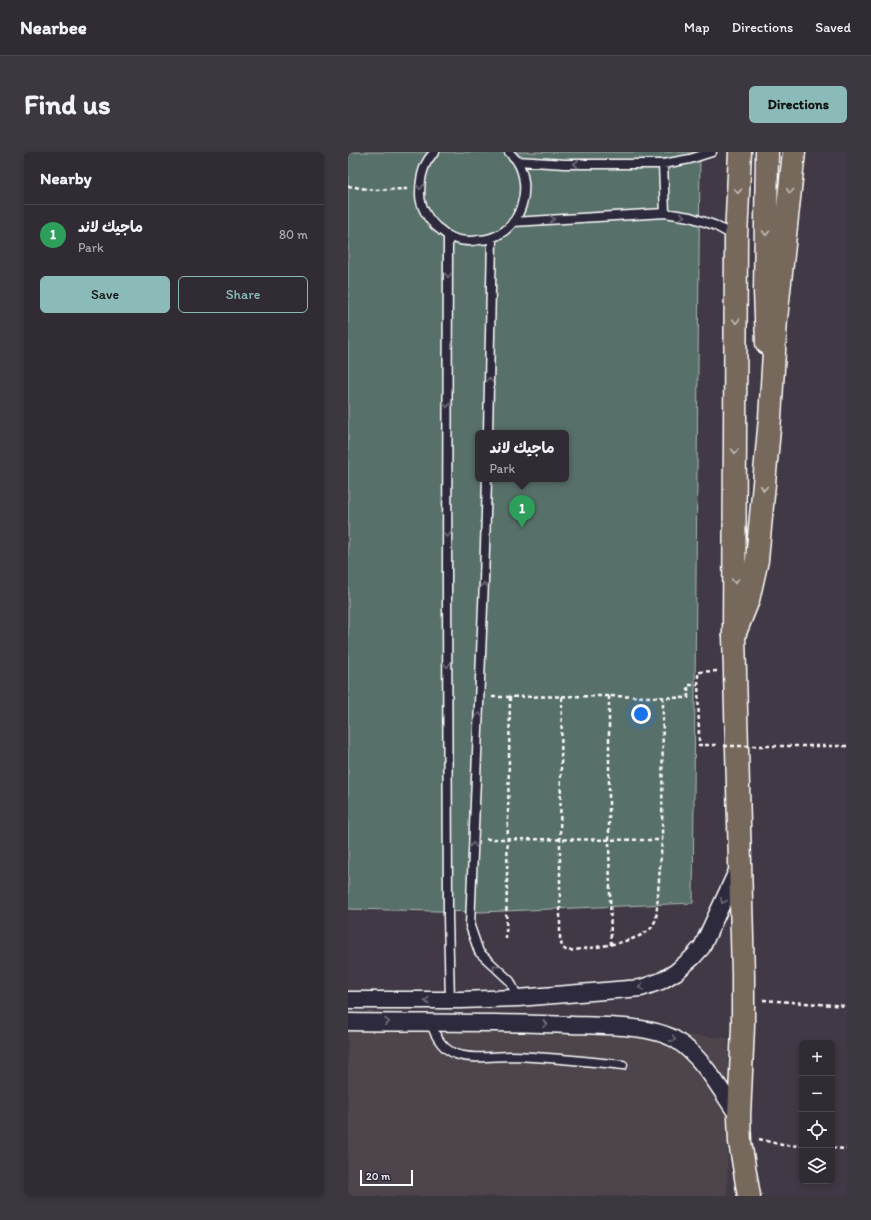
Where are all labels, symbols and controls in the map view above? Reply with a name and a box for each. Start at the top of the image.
text: Nearbee [20,16,87,39]
text: Map [684,19,710,36]
text: Directions [732,19,793,36]
text: Saved [815,19,851,36]
button: Directions [749,86,847,123]
text: Find us [24,87,111,121]
one-way arrow [573,160,579,168]
text: Nearby [40,168,92,188]
one-way arrow [416,184,424,190]
one-way arrow [734,188,742,194]
one-way arrow [786,188,795,194]
one-way arrow [679,211,685,220]
one-way arrow [549,214,555,223]
text: ماجيك لاند [78,218,143,236]
text: 1 [50,227,56,242]
text: 80 m [279,227,308,242]
one-way arrow [762,230,770,236]
text: Park [78,240,104,255]
one-way arrow [444,272,452,278]
button: Save [40,276,170,313]
button: Share [178,276,308,313]
one-way arrow [732,318,740,324]
one-way arrow [485,377,493,383]
one-way arrow [443,402,451,408]
popup [475,430,569,482]
text: ماجيك لاند [490,439,554,457]
one-way arrow [731,448,739,454]
text: Park [490,461,515,476]
one-way arrow [759,485,768,491]
pin: 1 [509,495,535,528]
one-way arrow [443,532,451,538]
one-way arrow [731,578,739,584]
one-way arrow [480,582,488,588]
one-way arrow [443,662,451,668]
your location [631,704,651,724]
one-way arrow [474,712,483,718]
one-way arrow [469,842,478,848]
one-way arrow [720,897,728,904]
one-way arrow [492,964,500,972]
one-way arrow [637,982,644,991]
one-way arrow [424,997,430,1005]
one-way arrow [384,1018,390,1026]
one-way arrow [542,1019,548,1028]
one-way arrow [669,1034,676,1042]
map controls [799,1040,835,1184]
button: + [799,1040,835,1076]
button: − [799,1076,835,1112]
button: locate [799,1112,835,1148]
button: layers [799,1148,835,1184]
scale bar [360,1168,413,1187]
text: 20 m [366,1170,390,1183]

